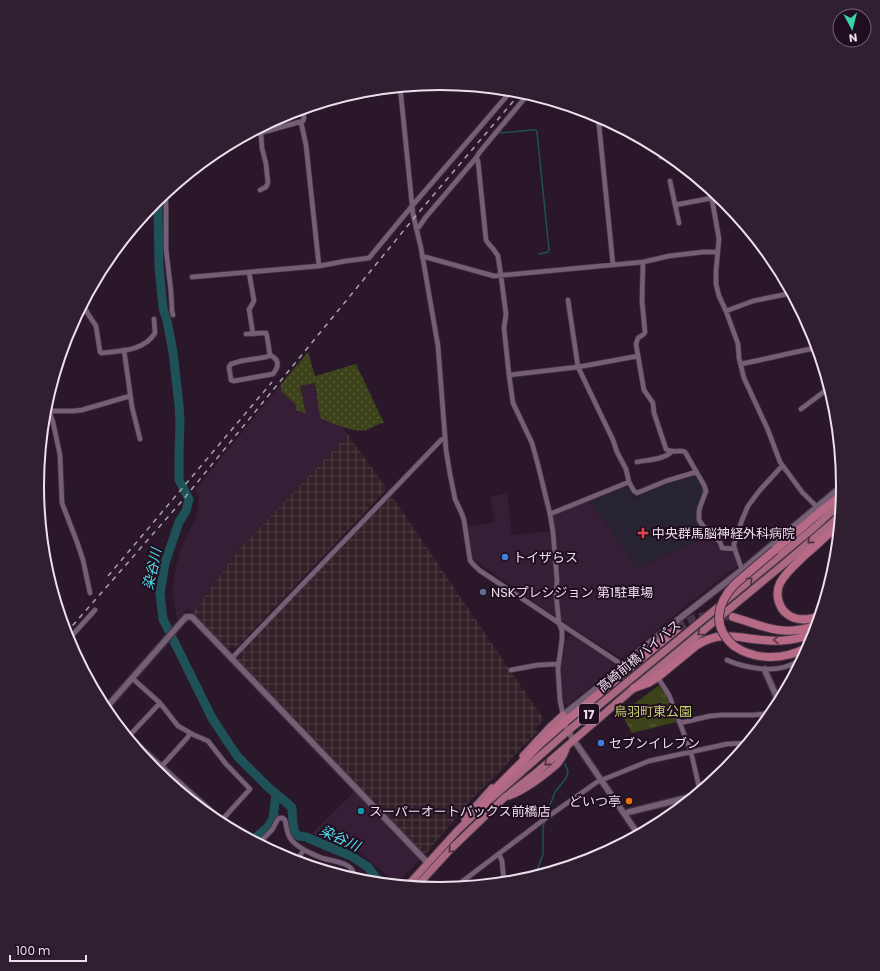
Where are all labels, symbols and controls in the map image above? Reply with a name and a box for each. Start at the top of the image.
north arrow [832,8,872,48]
text: N [848,29,858,46]
place label: 中央群馬脳神経外科病院 [652,524,795,543]
marker: 中央群馬脳神経外科病院 [637,527,649,539]
one-way arrow [808,537,815,544]
water label: 染谷川 [138,544,167,592]
place label: トイザらス [513,548,578,567]
marker: トイザらス [500,552,510,562]
one-way arrow [746,578,753,585]
place label: NSKプレシジョン 第1駐車場 [491,583,653,602]
marker: NSKプレシジョン 第1駐車場 [478,587,488,597]
street label: 高崎前橋バイパス [593,615,685,697]
one-way arrow [697,629,704,636]
one-way arrow [773,636,779,645]
park label: 鳥羽町東公園 [614,702,692,721]
road number: 17 [579,704,599,724]
place label: セブンイレブン [609,734,700,753]
marker: セブンイレブン [596,738,606,748]
one-way arrow [545,758,552,765]
place label: どいつ亭 [569,792,621,811]
marker: どいつ亭 [624,796,634,806]
place label: スーパーオートバックス前橋店 [369,802,550,821]
marker: スーパーオートバックス前橋店 [356,806,366,816]
water label: 染谷川 [317,820,365,857]
one-way arrow [448,845,456,853]
scale bar [10,937,86,963]
text: 100 m [16,942,50,959]

